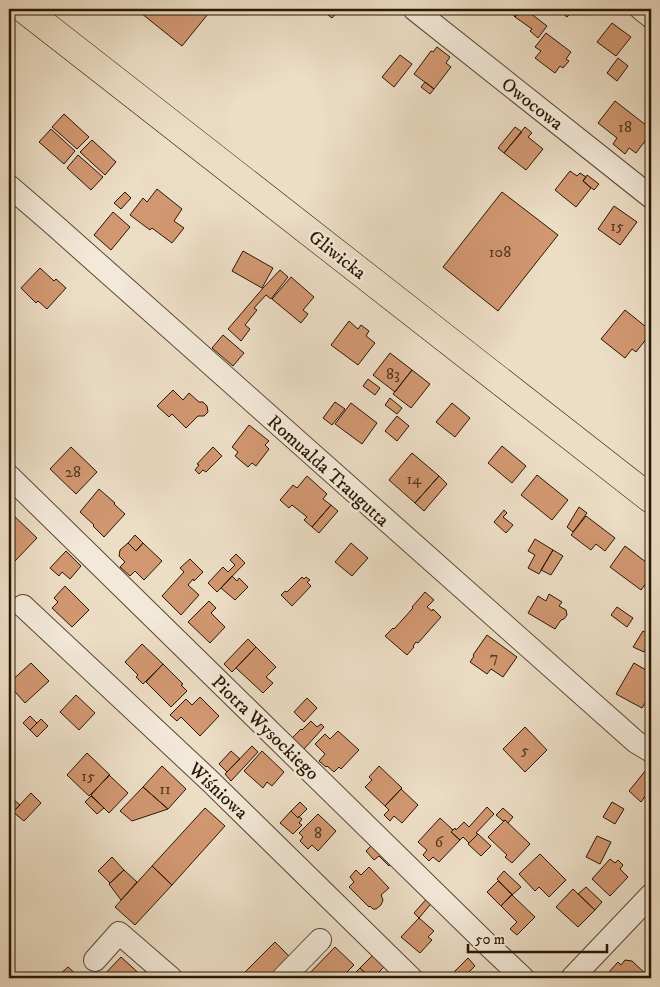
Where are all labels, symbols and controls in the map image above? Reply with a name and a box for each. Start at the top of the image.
street label: Owocowa [496,73,568,136]
house number: 18 [618,117,632,137]
house number: 15 [610,216,624,236]
street label: Gliwicka [304,226,370,285]
house number: 108 [489,242,511,262]
house number: 83 [386,364,400,384]
street label: Romualda Traugutta [262,410,394,532]
house number: 28 [65,462,81,482]
house number: 14 [406,469,422,489]
house number: 7 [490,647,498,667]
street label: Piotra Wysockiego [206,671,324,785]
house number: 5 [521,740,529,760]
street label: Wiśniowa [183,757,252,824]
house number: 15 [81,766,95,786]
house number: 11 [159,779,171,799]
house number: 8 [314,823,322,843]
house number: 6 [435,832,444,852]
scale bar [468,922,606,954]
text: 50 m [475,930,505,949]

